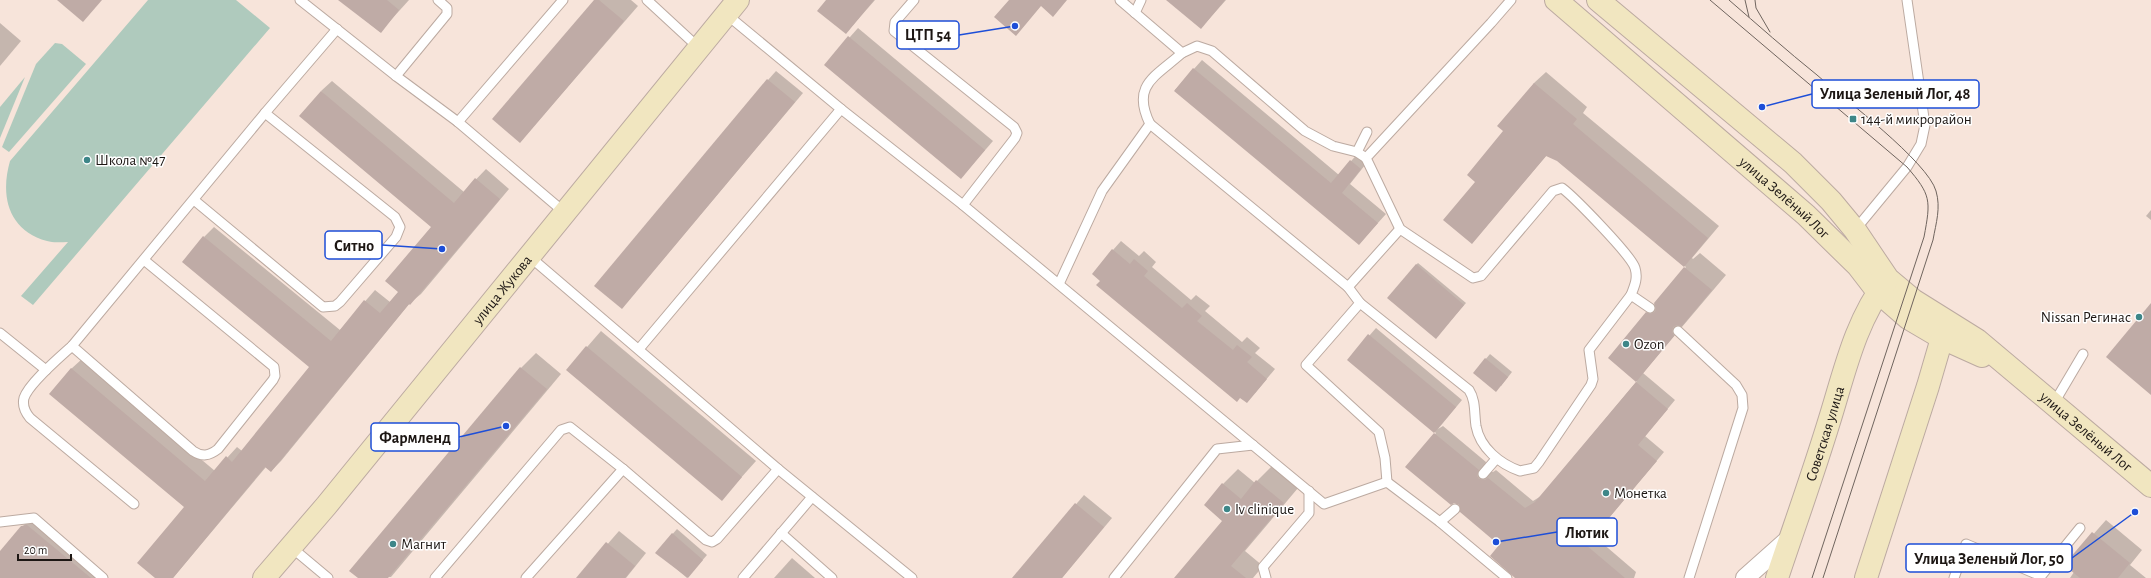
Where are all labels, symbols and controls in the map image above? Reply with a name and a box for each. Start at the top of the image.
callout: ЦТП 54 [897,21,959,49]
text: ЦТП 54 [905,27,951,43]
callout: Улица Зеленый Лог, 48 [1812,80,1979,108]
text: Улица Зеленый Лог, 48 [1820,86,1970,102]
place label: 144-й микрорайон [1861,112,1972,127]
marker: 144-й микрорайон [1848,114,1858,124]
place label: Школа №47 [95,153,166,168]
street label: улица Зелёный Лог [1736,153,1833,242]
marker: Школа №47 [82,155,92,165]
callout: Ситно [325,231,382,259]
text: Ситно [334,238,374,254]
street label: улица Жукова [469,252,535,328]
place label: Nissan Регинас [2041,310,2131,325]
marker: Nissan Регинас [2134,312,2144,322]
place label: Ozon [1634,337,1664,352]
marker: Ozon [1621,339,1631,349]
street label: Советская улица [1803,384,1847,483]
street label: улица Зелёный Лог [2036,388,2136,475]
callout: Фармленд [371,423,459,451]
text: Фармленд [379,430,451,446]
place label: Монетка [1614,486,1667,501]
marker: Монетка [1601,488,1611,498]
place label: Iv clinique [1235,502,1294,517]
marker: Iv clinique [1222,504,1232,514]
callout: Лютик [1557,518,1617,546]
text: Лютик [1565,525,1609,541]
scale bar [18,536,71,562]
place label: Магнит [401,537,447,552]
marker: Магнит [388,539,398,549]
text: 20 m [24,544,47,556]
callout: Улица Зеленый Лог, 50 [1906,544,2072,572]
text: Улица Зеленый Лог, 50 [1914,551,2064,567]

